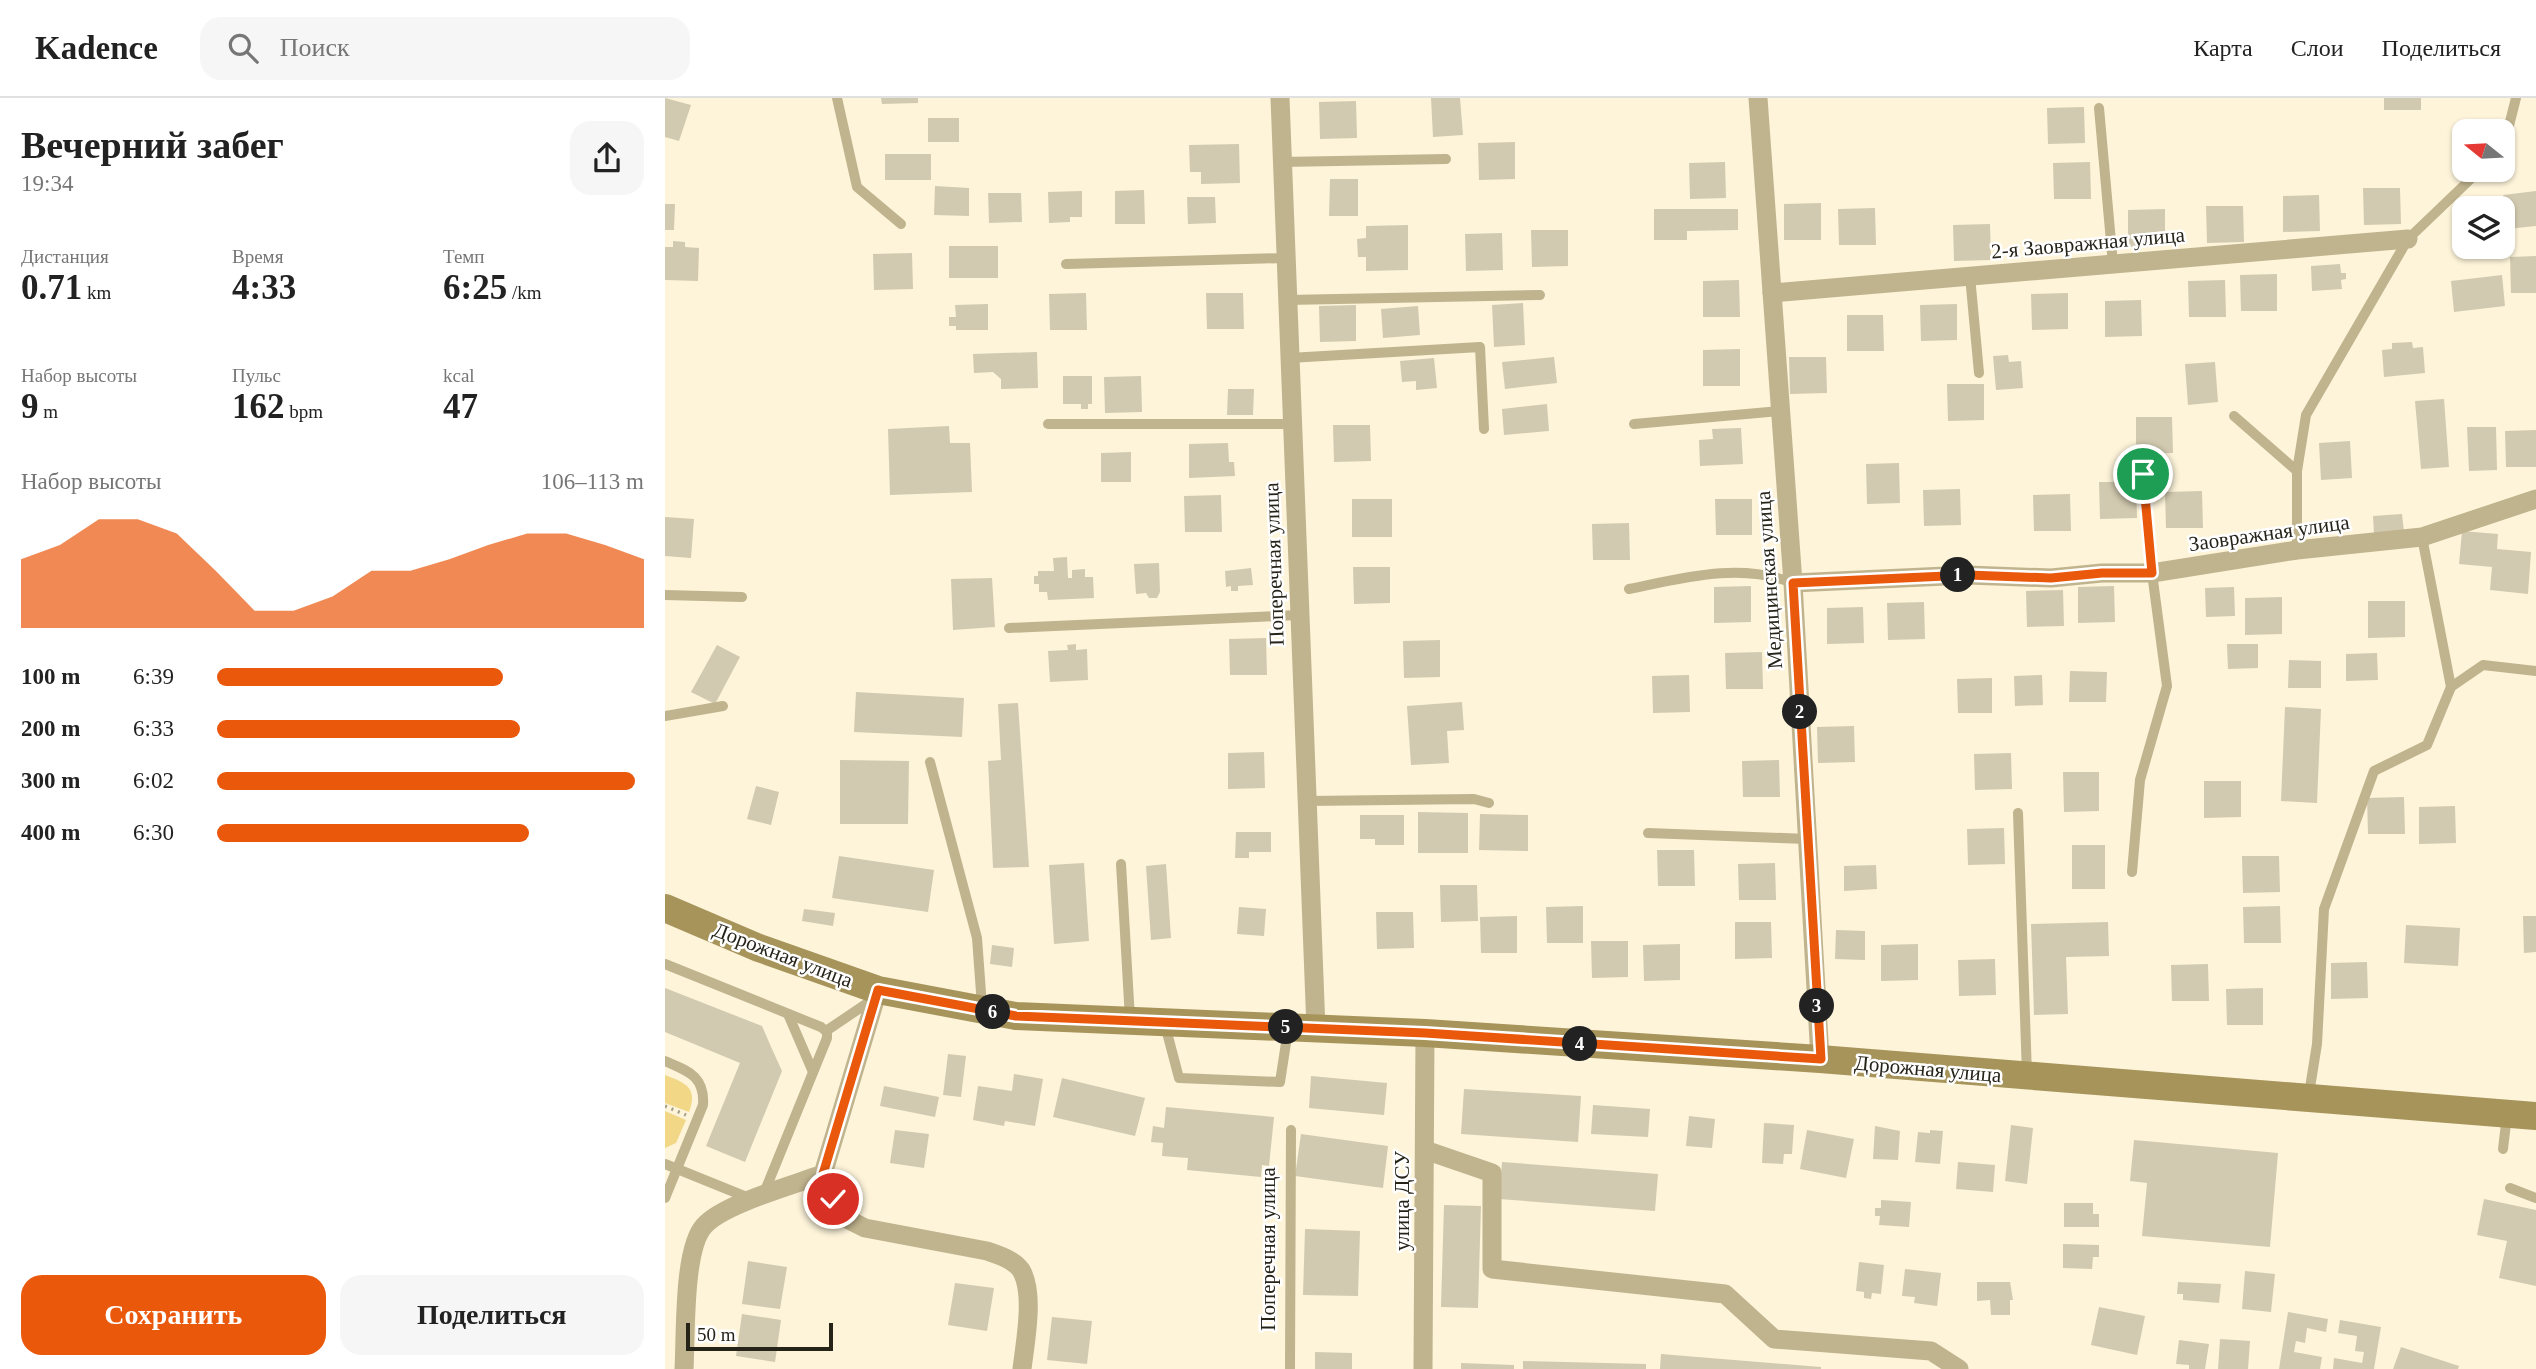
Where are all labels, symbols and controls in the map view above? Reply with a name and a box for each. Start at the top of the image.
search box [200,17,690,80]
icon: search [224,29,262,67]
text: Kadence [35,30,158,66]
text: Поиск [280,33,350,62]
text: Карта [2193,35,2253,61]
text: Слои [2291,35,2344,61]
text: Поделиться [2382,35,2501,61]
north arrow [2452,119,2515,182]
map controls [2452,119,2515,259]
button: share [570,121,644,195]
text: Вечерний забег [21,124,284,166]
text: 19:34 [21,171,73,196]
button: layers [2452,196,2515,259]
street label: 2-я Заовражная улица [1990,223,2187,263]
text: Дистанция [21,246,109,267]
text: Время [232,246,283,267]
text: Темп [443,246,485,267]
text: 0.71 [21,268,82,307]
text: 4:33 [232,268,296,307]
text: 6:25 [443,268,507,307]
text: km [82,282,111,303]
text: /km [507,282,541,303]
text: Набор высоты [21,365,137,386]
text: Пульс [232,365,281,386]
text: kcal [443,365,475,386]
text: 9 [21,387,39,426]
text: 162 [232,387,285,426]
text: 47 [443,387,478,426]
text: m [39,401,58,422]
text: bpm [285,401,323,422]
pin [2113,444,2173,504]
icon: arrive [2124,455,2162,493]
text: Набор высоты [21,469,162,494]
text: 106–113 m [541,469,644,494]
street label: Поперечная улица [1259,481,1289,646]
street label: Медицинская улица [1751,490,1787,670]
street label: Заовражная улица [2187,510,2352,556]
pin: 1 [1941,558,1975,592]
text: 1 [1953,564,1962,585]
text: 100 m [21,664,80,689]
text: 6:39 [133,664,174,689]
pin: 2 [1783,694,1817,730]
text: 2 [1795,701,1804,722]
text: 200 m [21,716,80,741]
text: 6:33 [133,716,174,741]
text: 300 m [21,768,80,793]
text: 6:02 [133,768,174,793]
text: 400 m [21,820,80,845]
text: 6:30 [133,820,174,845]
street label: Дорожная улица [710,917,857,993]
pin: 3 [1799,988,1835,1024]
pin: 6 [975,995,1011,1030]
text: 3 [1812,995,1821,1016]
text: 6 [988,1001,997,1022]
pin: 5 [1269,1010,1303,1044]
text: 5 [1281,1016,1290,1037]
pin: 4 [1563,1026,1597,1062]
text: 4 [1575,1033,1584,1054]
street label: Дорожная улица [1854,1051,2003,1087]
street label: улица ДСУ [1390,1151,1414,1251]
street label: Поперечная улица [1256,1167,1280,1331]
pin [803,1169,863,1229]
icon: check [814,1180,852,1218]
button: Сохранить [21,1275,326,1355]
button: Поделиться [340,1275,644,1355]
scale bar [686,1320,833,1352]
text: 50 m [697,1324,736,1345]

